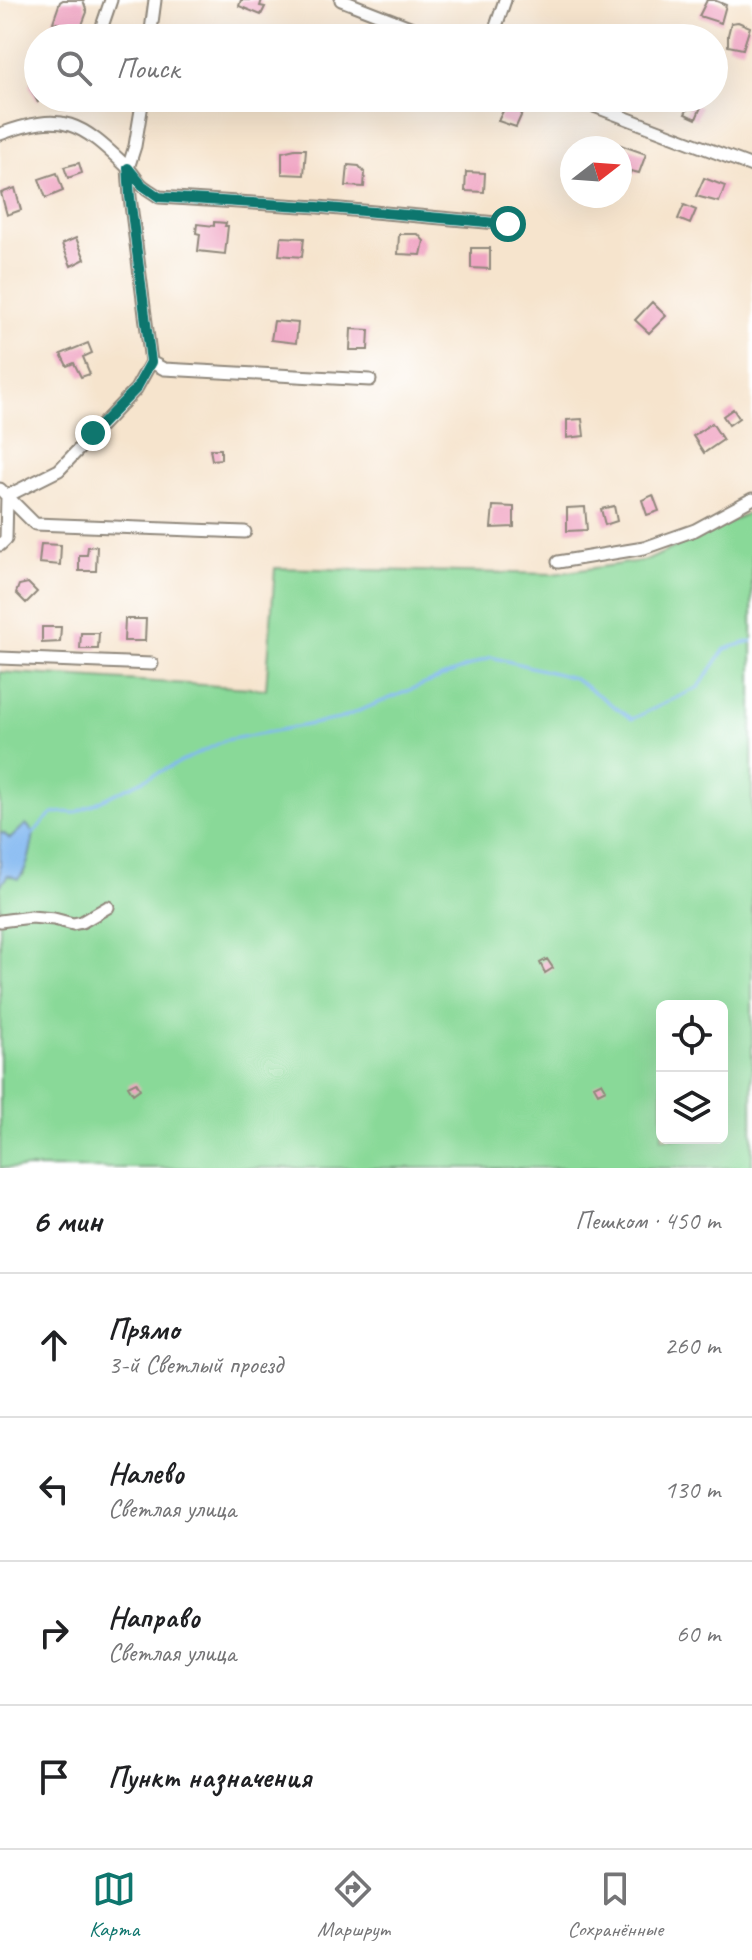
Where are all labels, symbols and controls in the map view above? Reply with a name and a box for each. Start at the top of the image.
search box [24,24,728,112]
icon: search [52,46,96,90]
text: Поиск [116,49,179,87]
north arrow [560,136,632,208]
route start [490,206,526,242]
route end [75,415,111,451]
map controls [656,1000,728,1144]
button: locate [656,1000,728,1072]
button: layers [656,1072,728,1144]
text: 6 мин [32,1199,102,1242]
text: Пешком · 450 m [575,1204,720,1237]
text: Прямо [108,1310,179,1348]
icon: ahead [32,1323,76,1367]
text: 260 m [664,1329,720,1362]
text: 3-й Светлый проезд [108,1348,283,1381]
text: Налево [108,1454,184,1492]
icon: left [32,1467,76,1511]
text: 130 m [664,1473,720,1506]
text: Светлая улица [108,1492,236,1525]
text: Направо [108,1598,200,1636]
icon: right [32,1611,76,1655]
text: 60 m [676,1617,720,1650]
text: Светлая улица [108,1636,236,1669]
icon: arrive [32,1755,76,1799]
text: Пункт назначения [108,1758,311,1796]
tab: Карта [89,1867,139,1943]
tab: Маршрут [317,1867,390,1943]
tab: Сохранённые [568,1867,663,1943]

